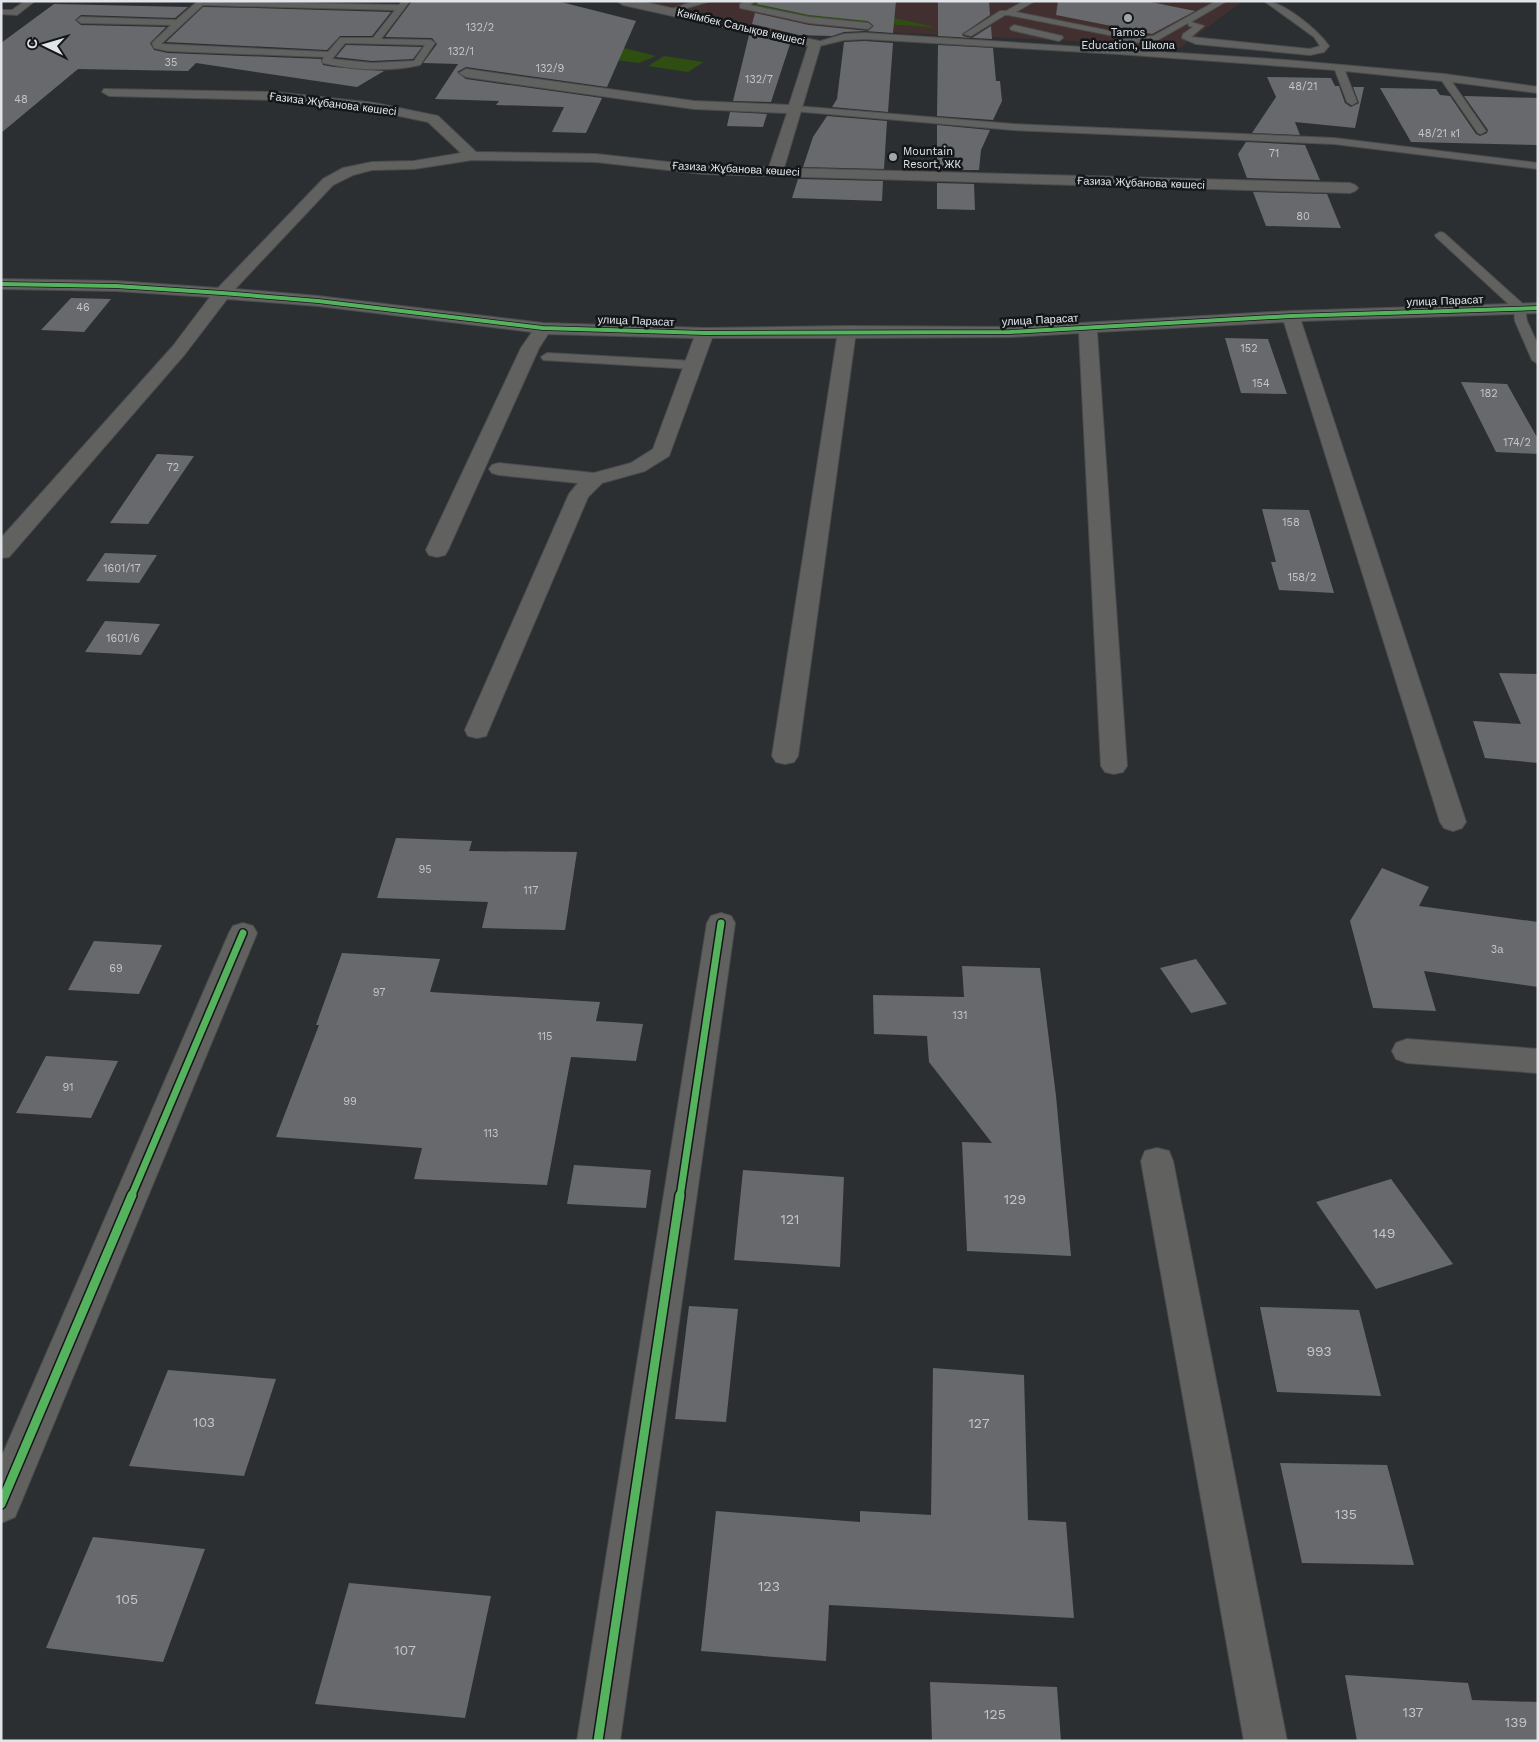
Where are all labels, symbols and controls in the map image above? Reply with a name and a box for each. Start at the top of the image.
street label: Кәкімбек Салықов көшесі [676,6,806,48]
marker: Tamos Education, Школа [1122,12,1134,24]
north arrow [20,20,70,70]
house number: 132/2 [466,21,494,34]
place label: Tamos Education, Школа [1081,26,1176,52]
text: С [24,38,40,50]
house number: 132/1 [448,45,474,58]
house number: 35 [165,56,177,69]
house number: 132/9 [536,62,565,75]
house number: 132/7 [745,73,773,86]
house number: 48/21 [1288,80,1318,93]
street label: Ғазиза Жұбанова көшесі [269,90,397,118]
house number: 48 [14,93,28,106]
house number: 48/21 к1 [1418,127,1460,140]
place label: Mountain Resort, ЖК [903,145,961,171]
house number: 71 [1269,147,1279,160]
marker: Mountain Resort, ЖК [887,151,899,163]
street label: Ғазиза Жұбанова көшесі [672,159,800,179]
street label: Ғазиза Жұбанова көшесі [1077,174,1205,192]
house number: 80 [1296,210,1310,223]
street label: улица Парасат [1406,293,1484,309]
house number: 46 [76,301,90,314]
street label: улица Парасат [1001,312,1079,328]
street label: улица Парасат [597,313,675,329]
house number: 152 [1240,342,1258,355]
house number: 154 [1252,377,1270,390]
house number: 182 [1480,387,1498,400]
house number: 174/2 [1503,436,1531,449]
house number: 72 [167,461,179,474]
house number: 158 [1282,516,1300,529]
house number: 1601/17 [103,562,141,575]
house number: 158/2 [1288,571,1316,584]
house number: 1601/6 [106,632,140,645]
house number: 95 [418,863,432,876]
house number: 117 [524,884,538,897]
house number: 3а [1491,943,1504,956]
house number: 69 [109,962,123,975]
house number: 97 [373,986,385,999]
house number: 131 [953,1009,968,1022]
house number: 115 [538,1030,552,1043]
house number: 91 [62,1081,74,1094]
house number: 99 [343,1095,357,1108]
house number: 113 [484,1127,499,1140]
house number: 129 [1004,1191,1026,1207]
house number: 121 [780,1211,800,1227]
house number: 149 [1373,1225,1395,1241]
house number: 993 [1306,1343,1332,1359]
house number: 103 [193,1414,215,1430]
house number: 127 [968,1415,990,1431]
house number: 135 [1335,1506,1357,1522]
house number: 123 [758,1578,780,1594]
house number: 105 [116,1591,138,1607]
house number: 107 [394,1642,416,1658]
house number: 137 [1403,1704,1424,1720]
house number: 125 [984,1706,1006,1722]
house number: 139 [1505,1714,1527,1730]

